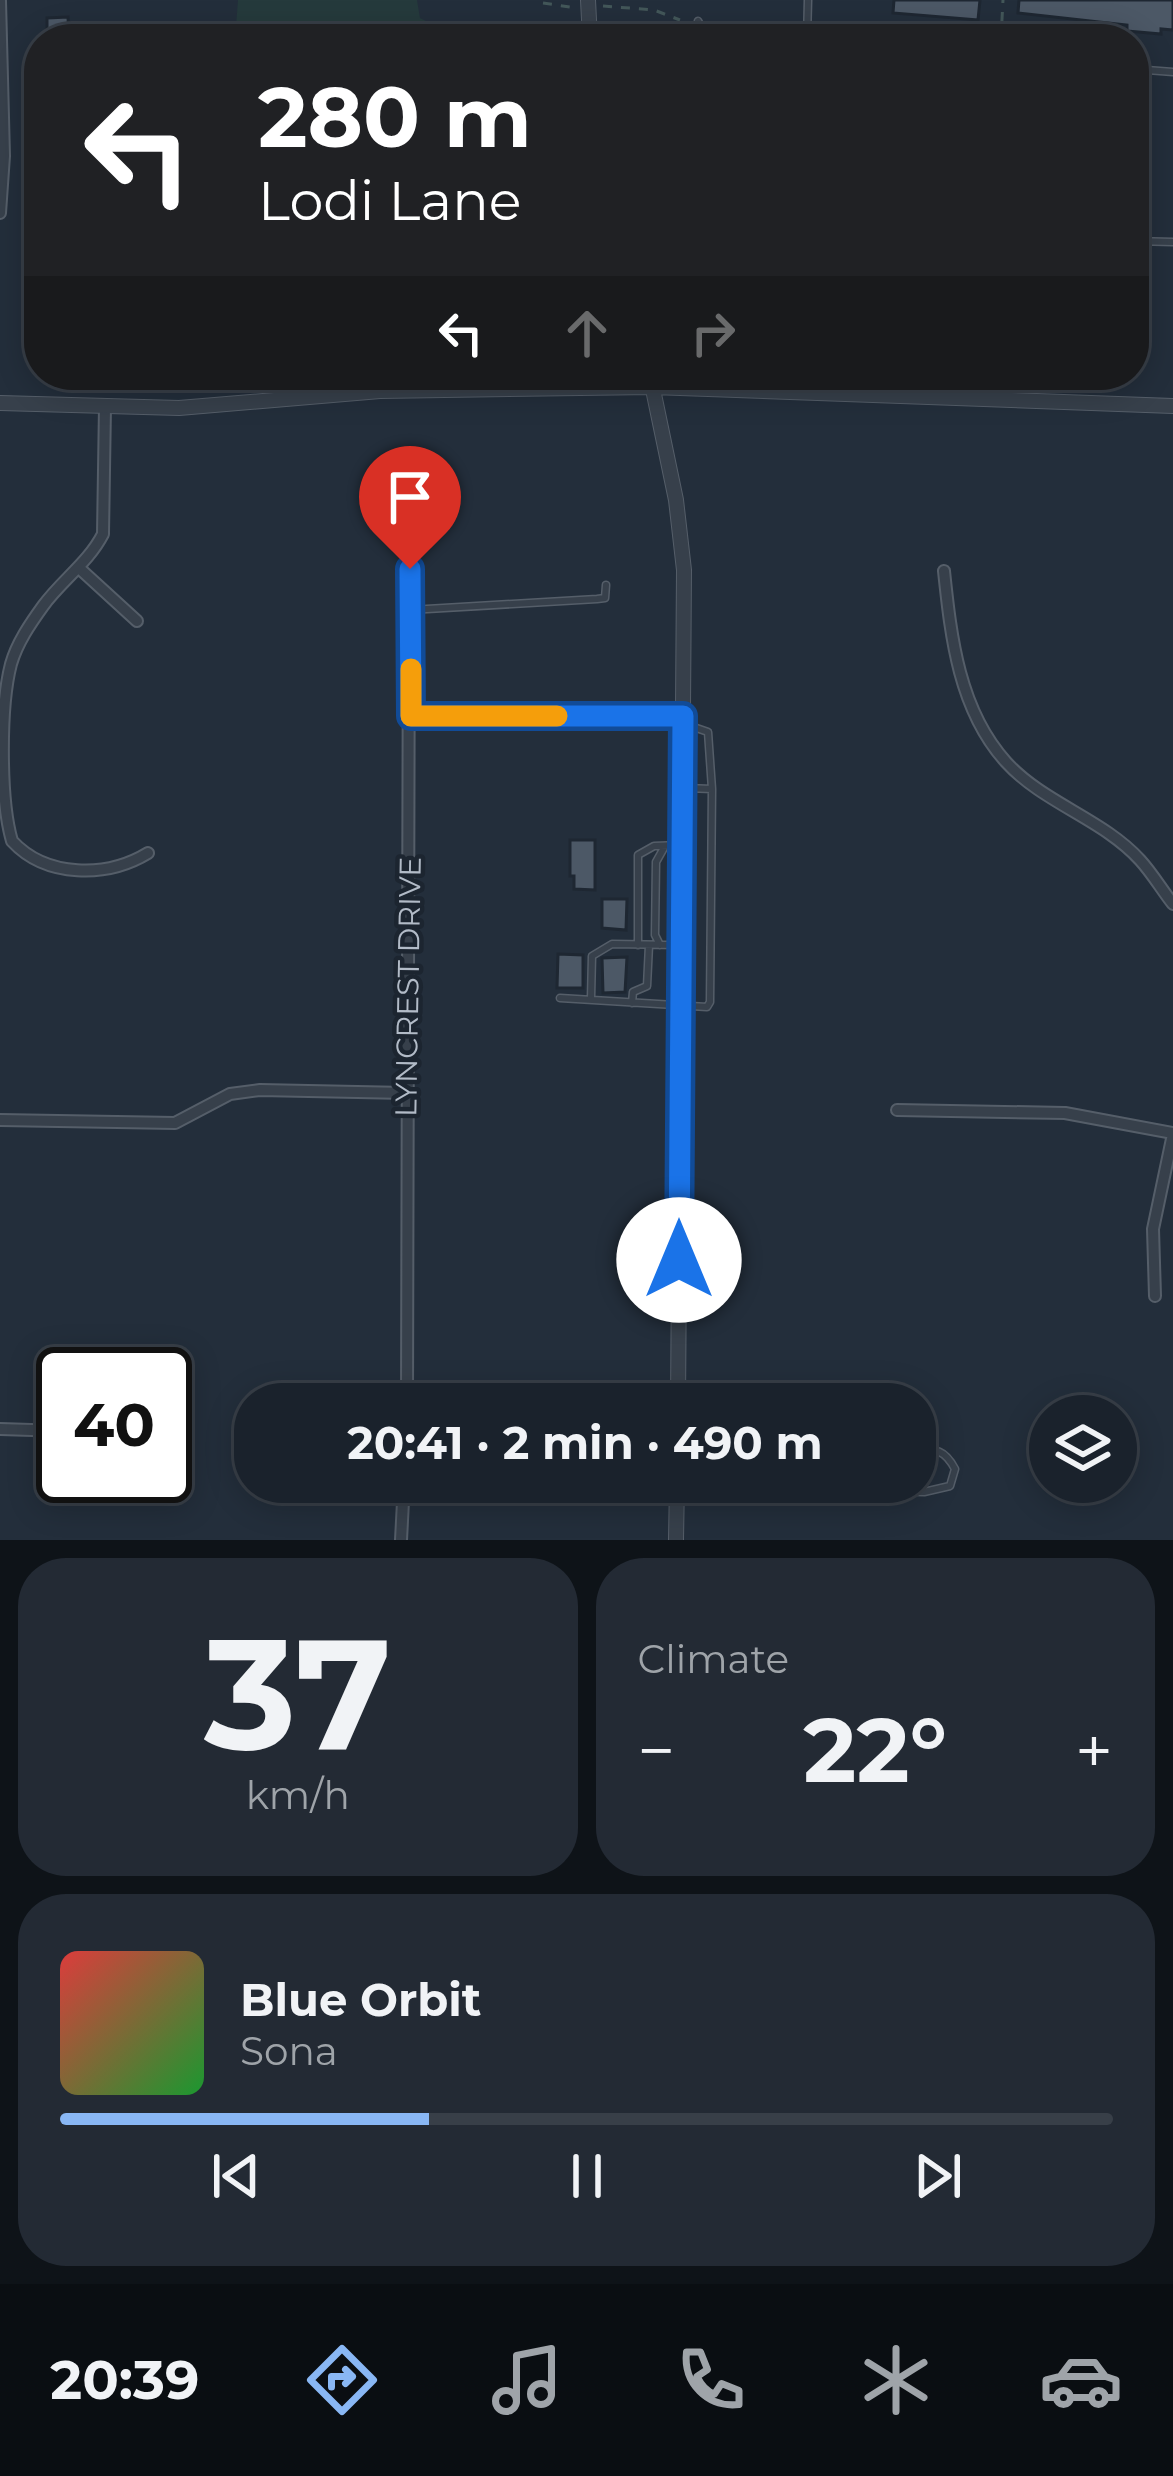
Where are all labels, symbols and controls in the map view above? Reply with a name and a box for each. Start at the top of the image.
text: 280 m [258,66,532,168]
icon: left [60,72,216,228]
text: Lodi Lane [258,168,521,234]
icon: left [428,300,494,366]
icon: ahead [554,300,620,366]
icon: right [680,300,746,366]
pin [359,446,461,569]
icon: arrive [377,464,443,530]
street label: LYNCREST DRIVE [387,857,429,1117]
position arrow [616,1197,742,1323]
speed limit sign: 40 [36,1347,192,1503]
map controls [1029,1395,1137,1503]
button: layers [1029,1395,1137,1503]
text: 20:41 · 2 min · 490 m [347,1415,823,1470]
text: 37 [204,1598,392,1788]
text: Climate [638,1635,789,1683]
text: 22° [803,1695,947,1805]
text: − [638,1710,675,1791]
text: + [1075,1710,1113,1791]
text: km/h [246,1771,350,1819]
text: Blue Orbit [240,1972,481,2027]
text: Sona [240,2027,338,2075]
icon: previous [203,2143,269,2209]
icon: pause [554,2143,620,2209]
icon: next [905,2143,971,2209]
icon: directions [300,2338,384,2422]
icon: music [485,2338,569,2422]
icon: phone [669,2338,753,2422]
icon: climate [854,2338,938,2422]
icon: car [1039,2338,1123,2422]
text: 20:39 [50,2347,199,2413]

